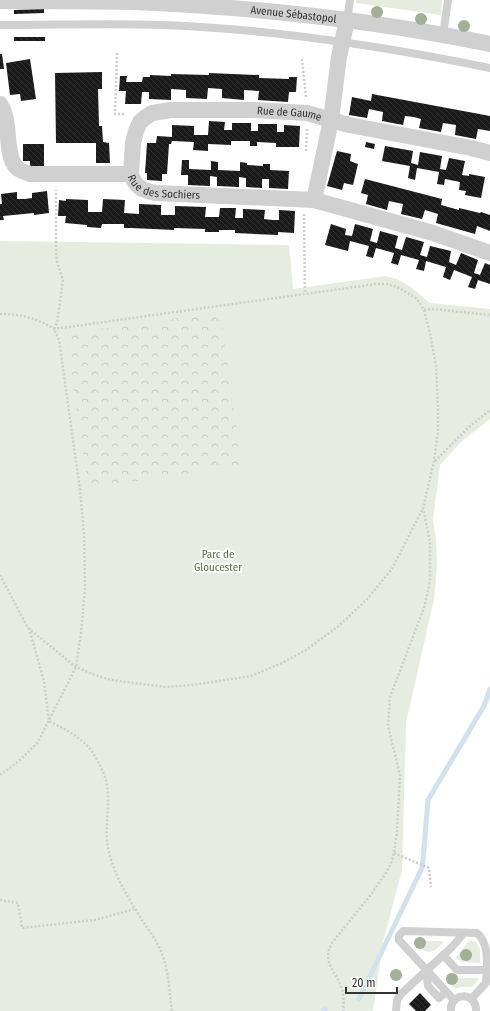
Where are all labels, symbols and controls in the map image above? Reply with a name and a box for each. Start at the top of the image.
street label: Avenue Sébastopol [250,4,337,26]
street label: Rue de Gaume [257,104,323,124]
street label: Rue des Sochiers [125,173,201,202]
park label: Parc de Gloucester [194,548,242,574]
scale bar [346,969,397,995]
text: 20 m [352,976,376,990]

